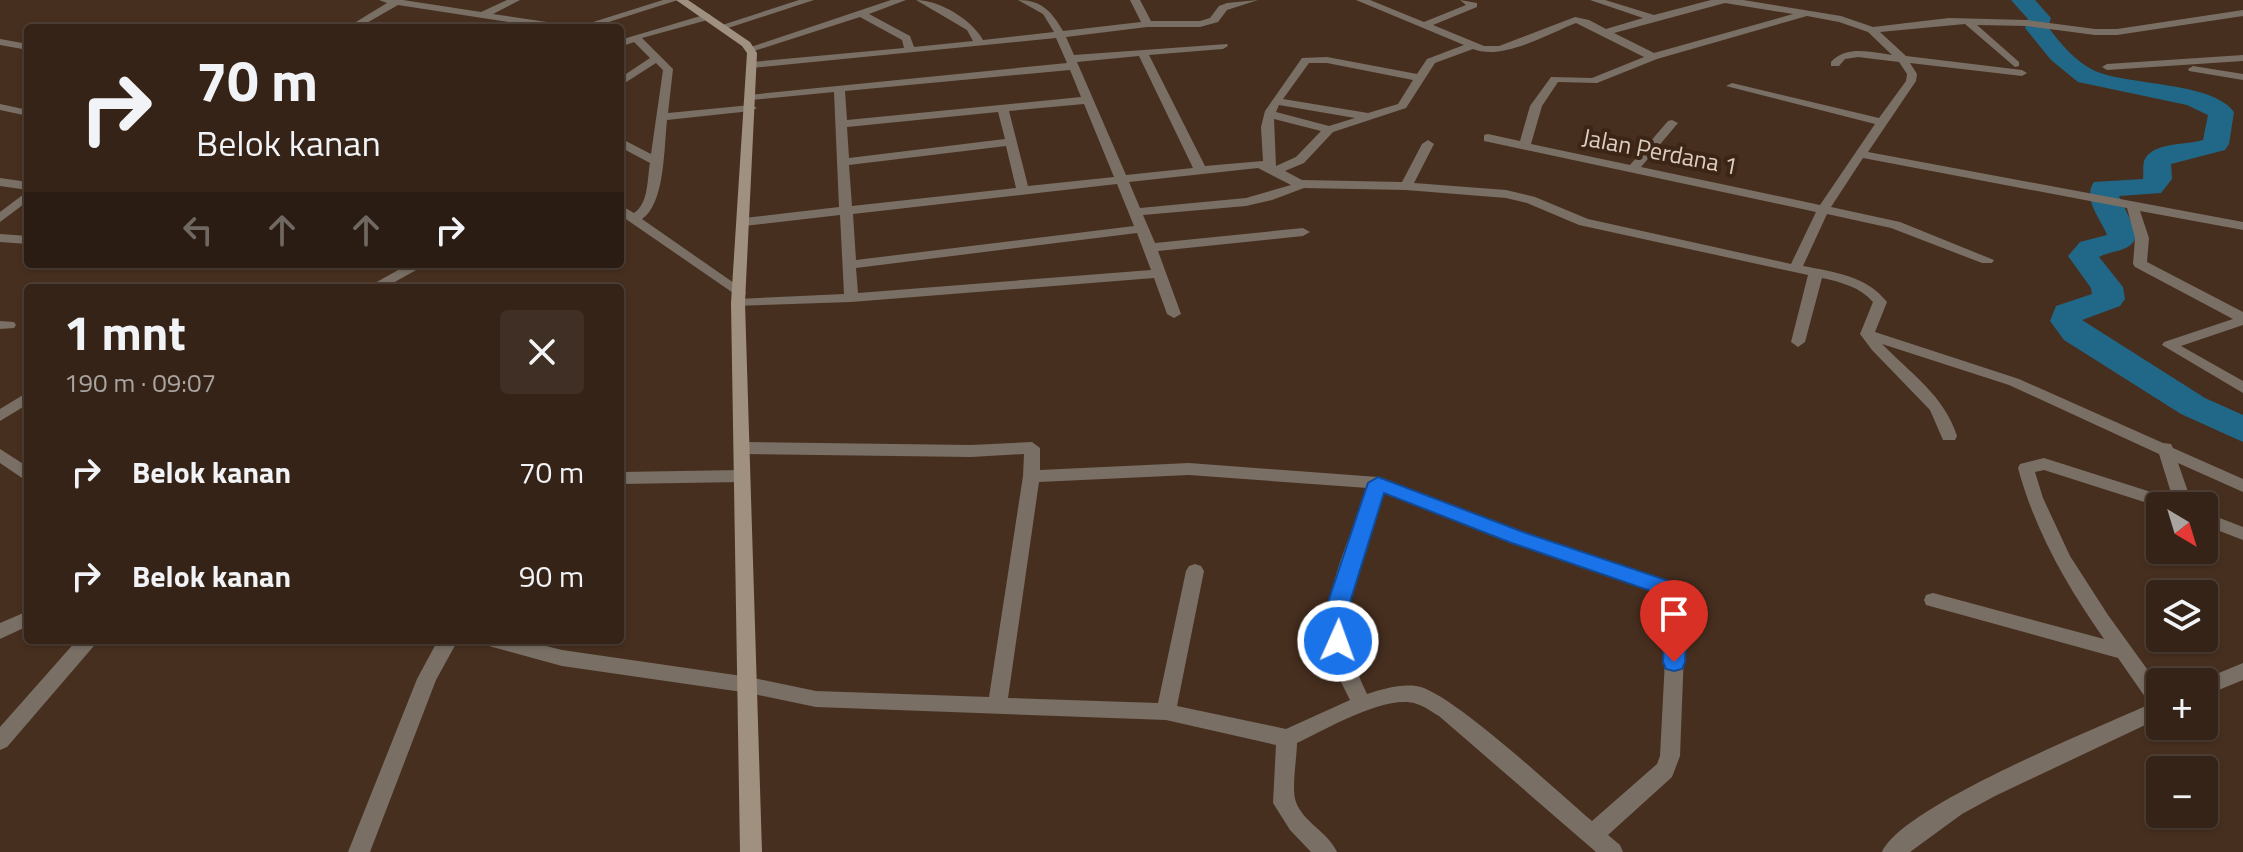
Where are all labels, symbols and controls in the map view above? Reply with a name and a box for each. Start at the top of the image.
text: 70 m [196,38,318,123]
icon: right [64,56,168,160]
text: Belok kanan [196,115,381,170]
street label: Jalan Perdana 1 [1580,118,1741,184]
icon: left [176,208,220,252]
icon: ahead [260,208,304,252]
icon: ahead [344,208,388,252]
icon: right [428,208,472,252]
text: 1 mnt [64,296,186,369]
button: close [500,310,584,394]
text: 190 m · 09:07 [64,363,216,402]
text: Belok kanan [132,449,291,495]
text: 70 m [519,449,584,495]
icon: right [64,450,108,494]
north arrow [2146,492,2218,564]
map controls [2146,492,2218,828]
text: Belok kanan [132,553,291,599]
text: 90 m [519,553,584,599]
icon: right [64,554,108,598]
pin [1640,580,1708,662]
button: layers [2146,580,2218,652]
icon: arrive [1652,592,1696,636]
position arrow [1296,599,1380,683]
button: + [2146,668,2218,740]
button: − [2146,756,2218,828]

